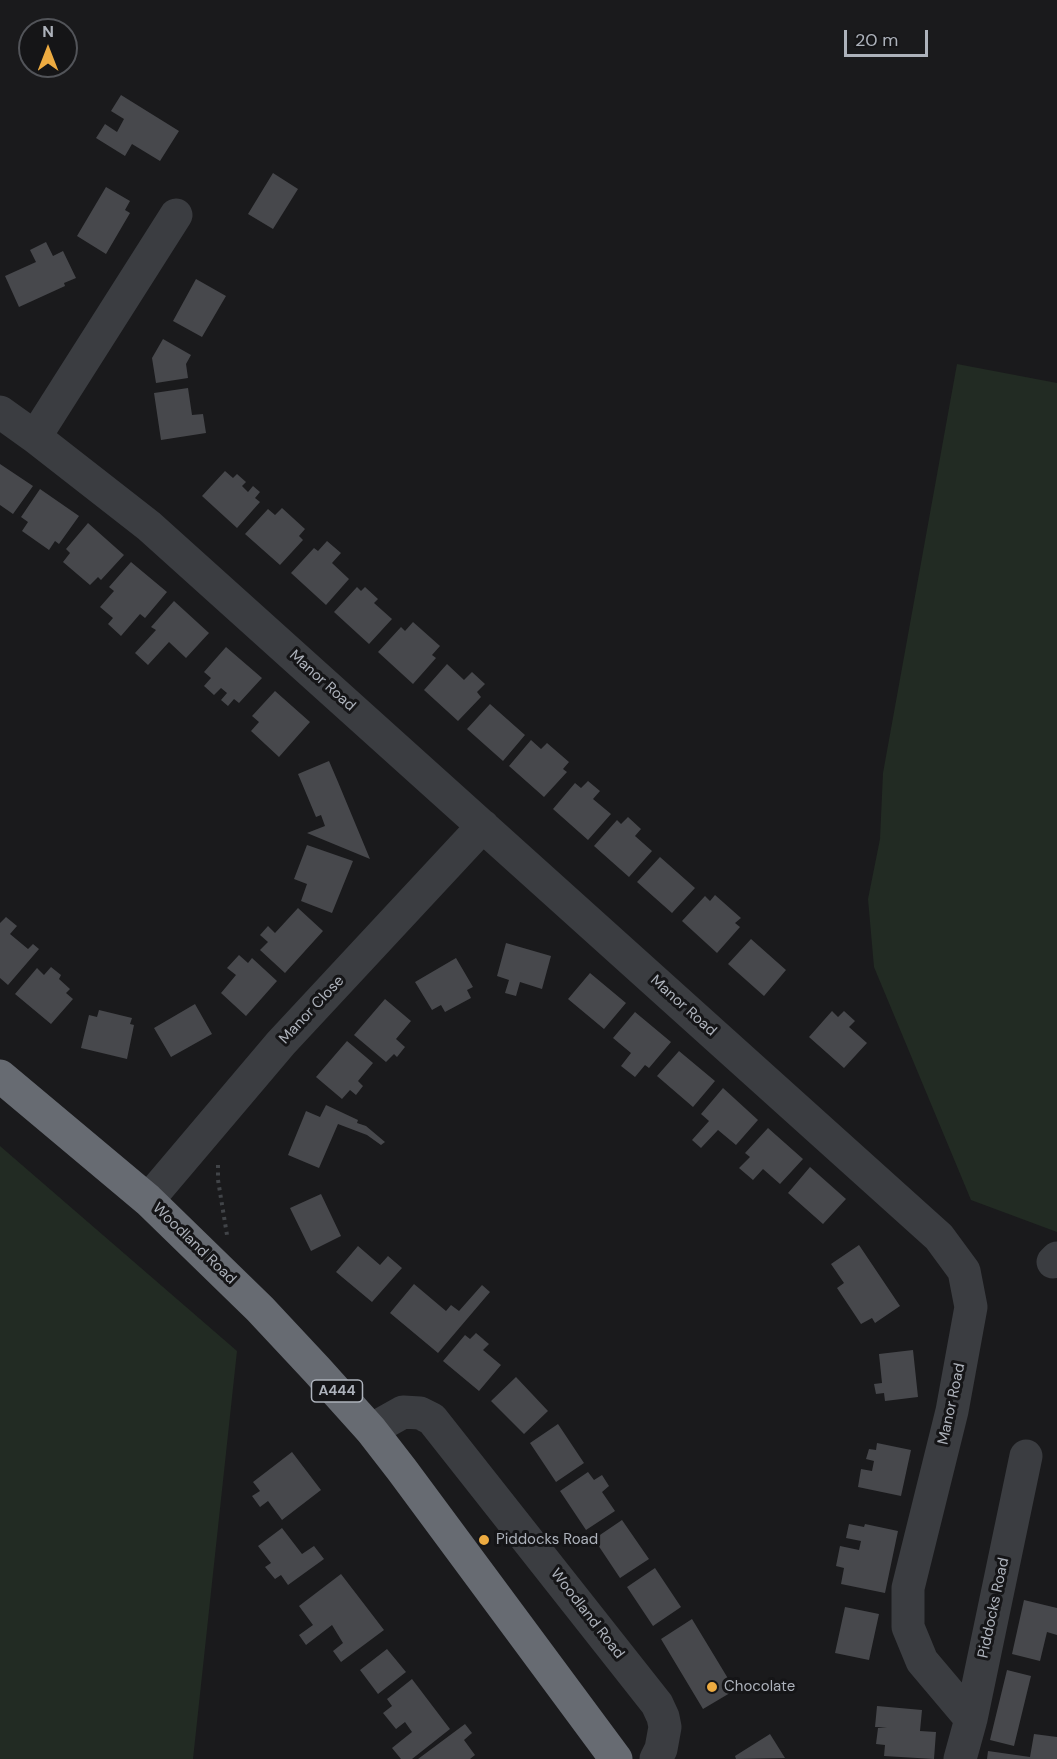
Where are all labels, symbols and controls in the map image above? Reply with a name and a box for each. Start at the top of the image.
north arrow [18,18,78,78]
scale bar [847,18,931,56]
text: N [42,21,54,42]
text: 20 m [855,28,898,52]
street label: Manor Road [285,647,359,715]
street label: Manor Close [276,972,348,1048]
street label: Manor Road [646,972,720,1040]
street label: Woodland Road [148,1200,240,1288]
street label: Manor Road [935,1362,969,1446]
road number: A444 [312,1380,362,1402]
place label: Piddocks Road [496,1531,598,1549]
marker: Piddocks Road [477,1533,491,1547]
street label: Piddocks Road [975,1556,1013,1660]
street label: Woodland Road [546,1565,628,1663]
place label: Chocolate [724,1678,795,1696]
marker: Chocolate [705,1680,719,1694]

